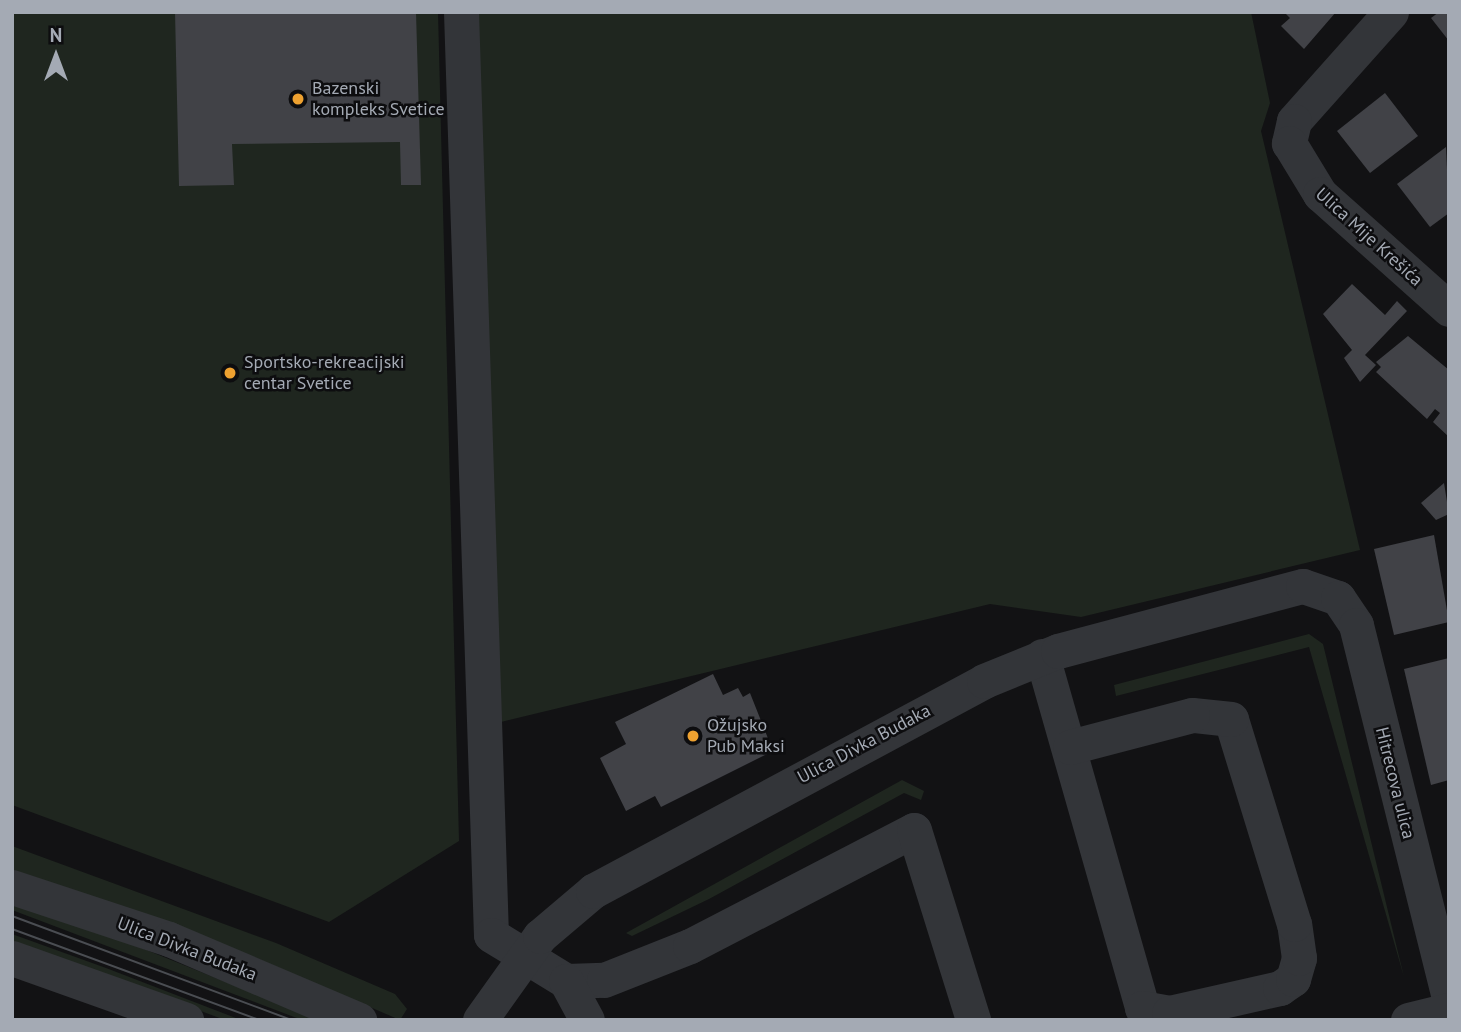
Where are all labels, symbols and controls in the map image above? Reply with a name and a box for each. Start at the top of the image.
north arrow [21,21,91,91]
text: N [50,23,62,47]
place label: Bazenski kompleks Svetice [312,78,445,120]
marker: Bazenski kompleks Svetice [290,91,306,107]
street label: Ulica Mije Krešića [1311,183,1427,291]
place label: Sportsko-rekreacijski centar Svetice [244,352,405,394]
marker: Sportsko-rekreacijski centar Svetice [222,365,238,381]
street label: Ulica Divka Budaka [794,700,934,788]
place label: Ožujsko Pub Maksi [707,715,785,758]
street label: Hitrecova ulica [1371,725,1419,841]
marker: Ožujsko Pub Maksi [685,728,701,744]
street label: Ulica Divka Budaka [114,912,260,986]

